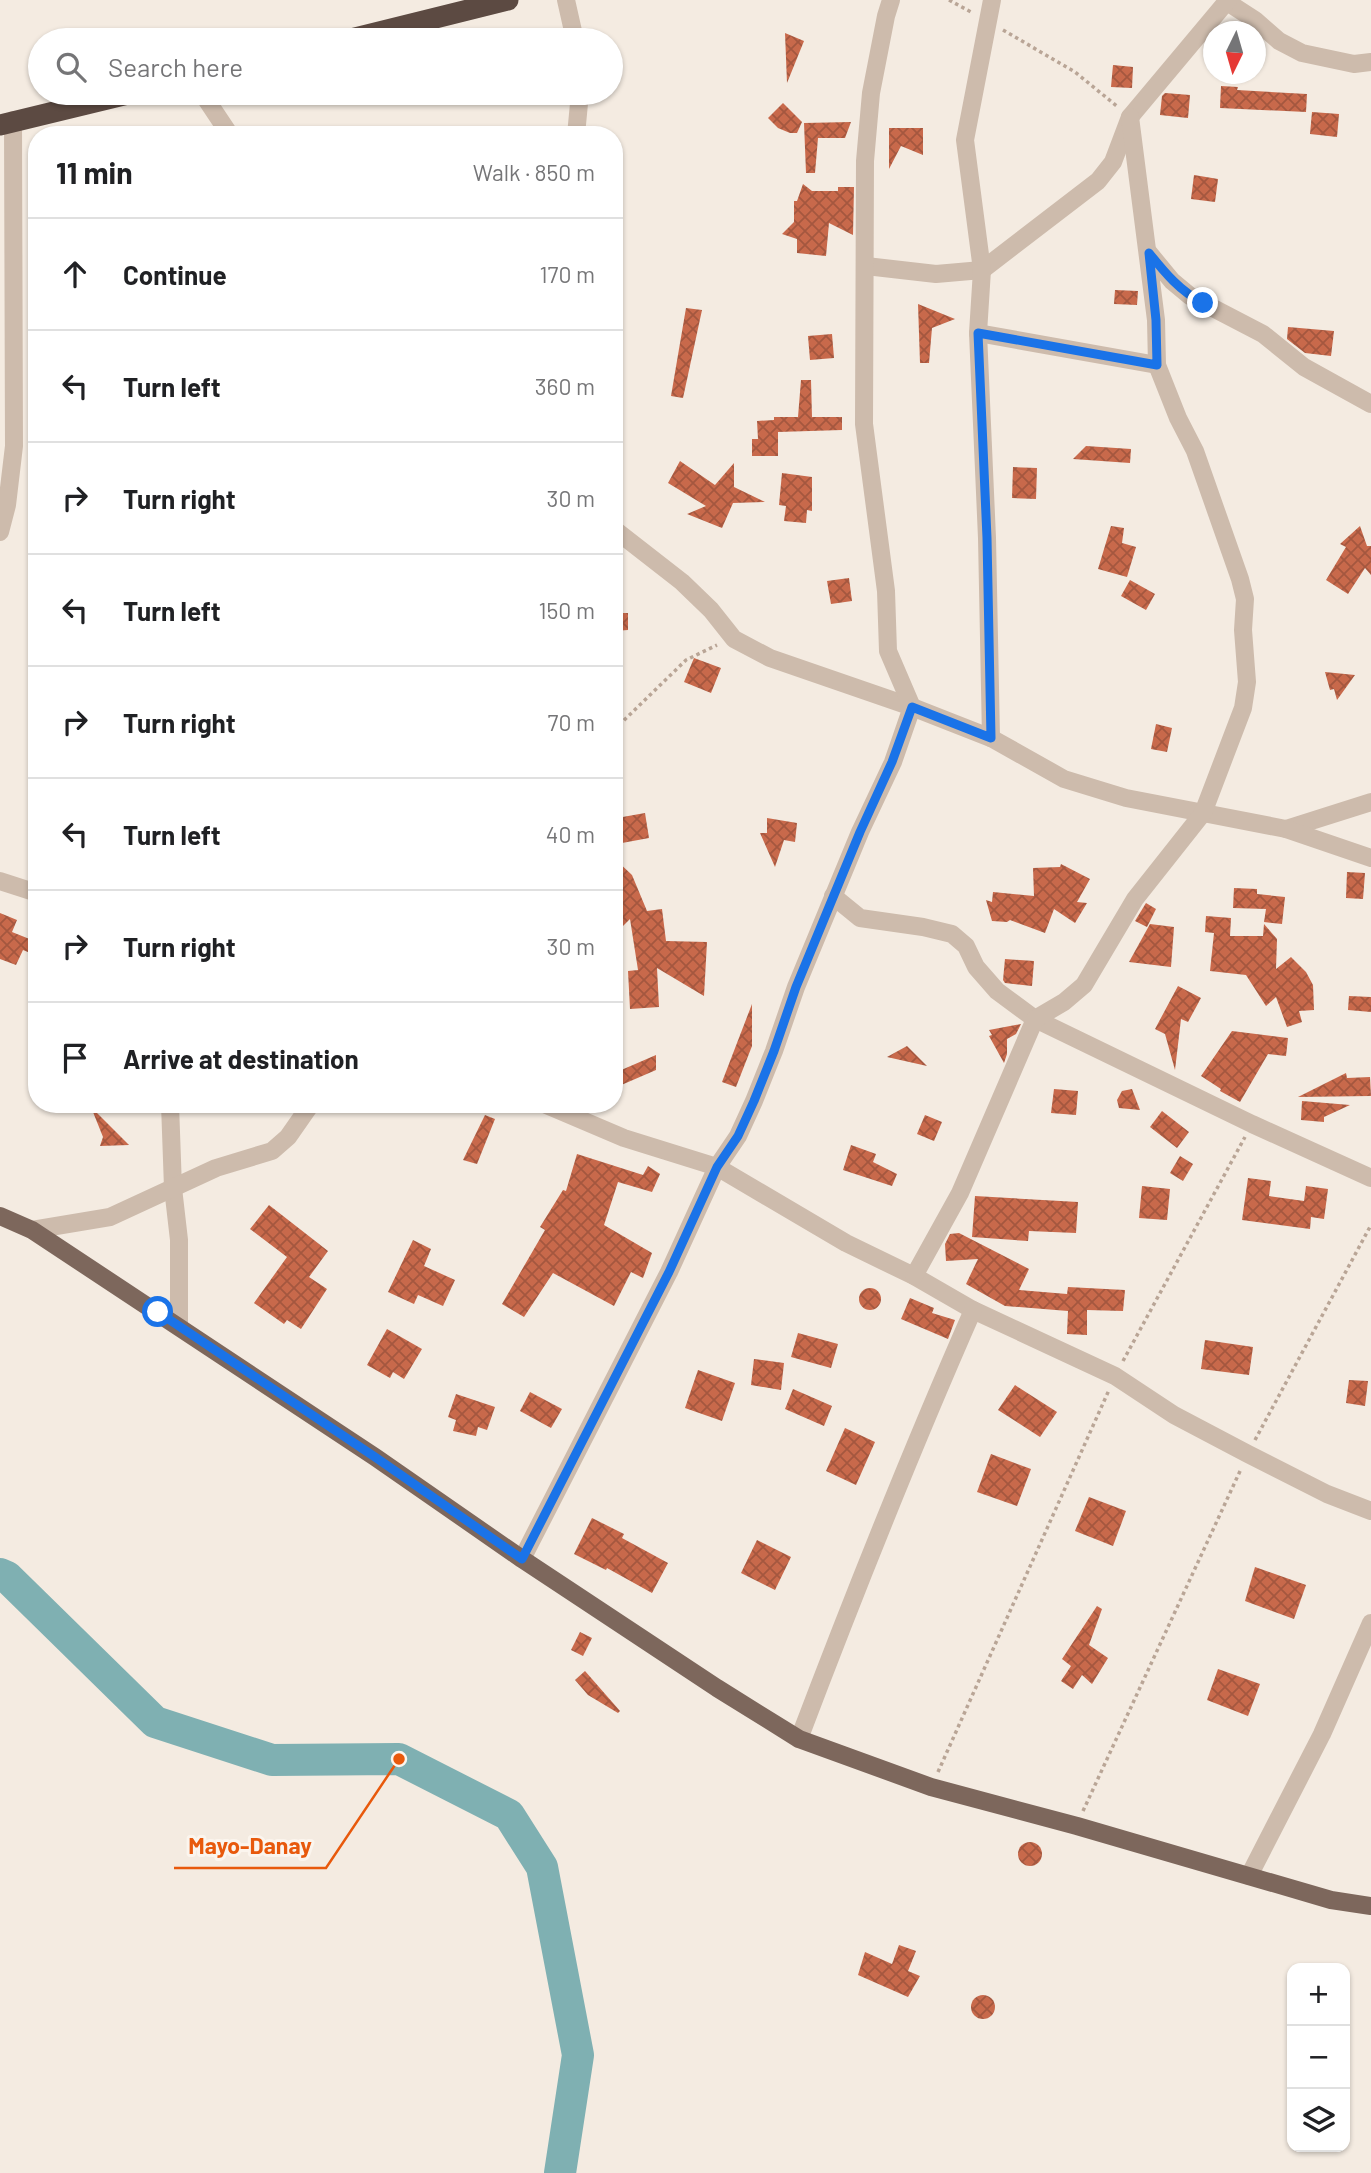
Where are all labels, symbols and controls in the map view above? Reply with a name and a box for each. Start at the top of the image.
north arrow [1203,21,1266,84]
search box [28,28,623,105]
icon: search [52,48,90,86]
text: Search here [108,51,243,82]
text: 11 min [56,154,133,190]
text: Walk · 850 m [473,158,595,186]
icon: ahead [56,255,94,293]
text: Continue [123,259,227,290]
text: 170 m [539,260,595,288]
route end [1187,287,1218,318]
icon: left [56,367,94,405]
text: Turn left [123,371,221,402]
text: 360 m [535,372,595,400]
icon: right [56,479,94,517]
text: Turn right [123,483,236,514]
text: 30 m [547,484,595,512]
icon: left [56,591,94,629]
text: Turn left [123,595,221,626]
text: 150 m [539,596,595,624]
icon: right [56,703,94,741]
text: Turn right [123,707,236,738]
text: 70 m [548,708,595,736]
icon: left [56,815,94,853]
text: Turn left [123,819,221,850]
text: 40 m [546,820,595,848]
icon: right [56,927,94,965]
text: Turn right [123,931,236,962]
text: 30 m [547,932,595,960]
icon: arrive [56,1039,94,1077]
text: Arrive at destination [123,1043,359,1074]
route start [142,1296,173,1327]
callout: Mayo-Danay [174,1824,326,1868]
text: Mayo-Danay [188,1831,312,1859]
map controls [1287,1963,1350,2152]
button: + [1287,1963,1350,2026]
button: − [1287,2026,1350,2089]
button: layers [1287,2089,1350,2152]

